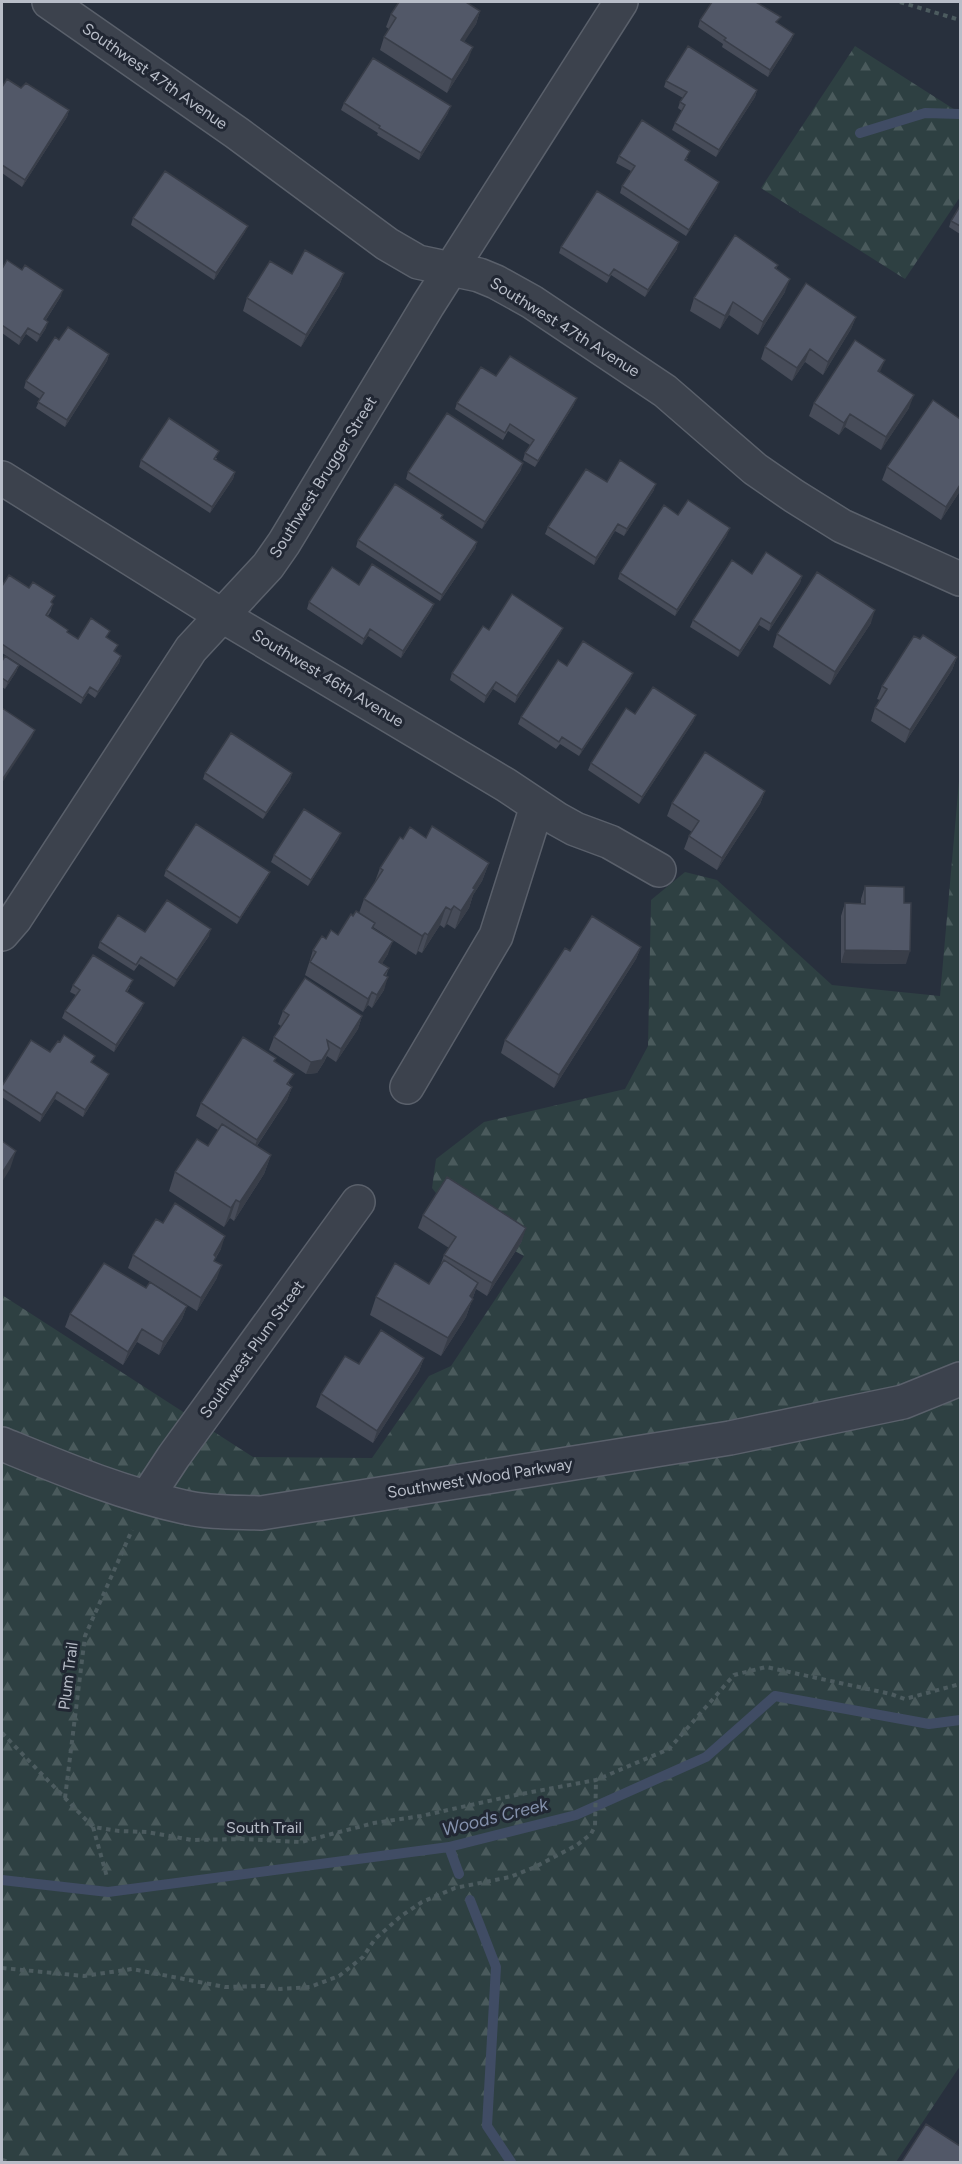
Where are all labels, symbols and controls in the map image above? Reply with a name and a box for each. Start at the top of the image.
street label: Southwest 47th Avenue [79,19,232,134]
street label: Southwest 47th Avenue [487,273,644,381]
street label: Southwest Brugger Street [265,393,381,561]
street label: Southwest 46th Avenue [249,625,407,731]
street label: Southwest Plum Street [196,1276,308,1422]
street label: Southwest Wood Parkway [386,1454,575,1502]
street label: Plum Trail [54,1641,82,1711]
water label: Woods Creek [440,1793,552,1841]
street label: South Trail [226,1818,302,1837]

